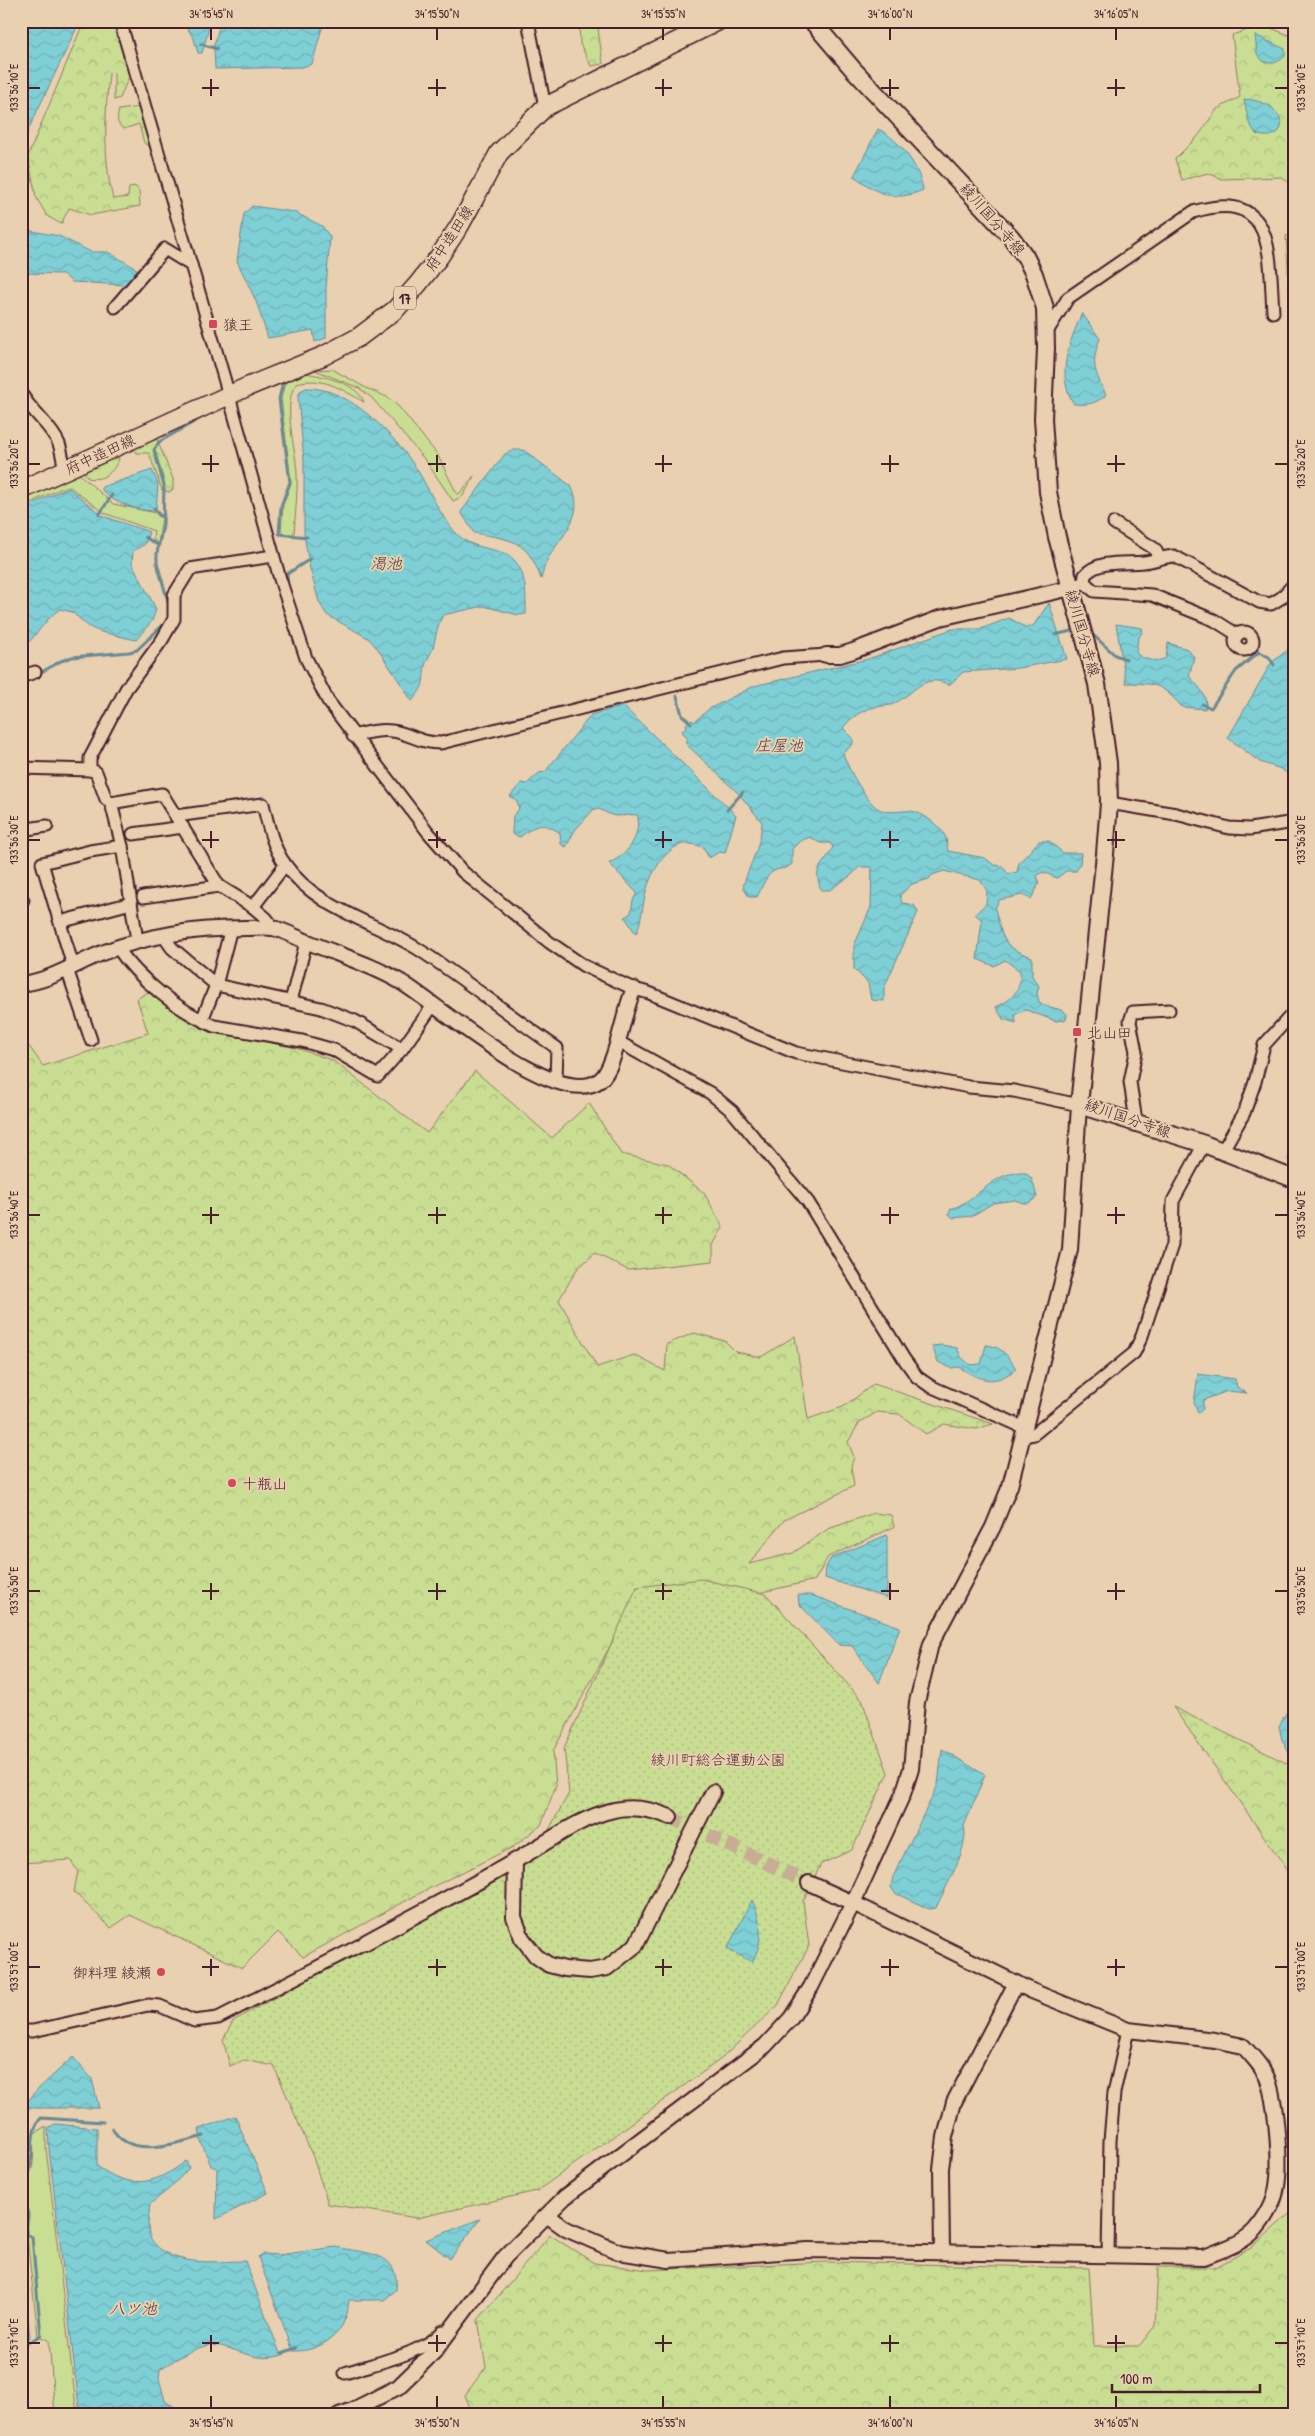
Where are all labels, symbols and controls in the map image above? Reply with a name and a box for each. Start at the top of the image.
text: 34°15'45"N [189,5,233,22]
text: 34°15'50"N [415,5,459,22]
text: 34°15'55"N [641,5,685,22]
text: 34°16'00"N [868,5,912,22]
text: 34°16'05"N [1094,5,1138,22]
text: 133°56'10"E [5,63,22,112]
text: 133°56'10"E [1292,63,1309,112]
street label: 綾川国分寺線 [956,178,1030,260]
street label: 府中造田線 [420,201,478,275]
road number: 17 [394,286,416,310]
place label: 猿王 [223,314,253,335]
marker: 猿王 [207,318,219,330]
street label: 府中造田線 [62,429,138,479]
text: 133°56'20"E [5,438,22,489]
text: 133°56'20"E [1292,438,1309,489]
water label: 渇池 [370,552,403,574]
street label: 綾川国分寺線 [1061,587,1105,679]
water label: 庄屋池 [755,734,804,756]
text: 133°56'30"E [5,815,22,865]
text: 133°56'30"E [1292,815,1309,865]
place label: 北山田 [1087,1022,1132,1043]
marker: 北山田 [1071,1026,1083,1038]
street label: 綾川国分寺線 [1082,1093,1174,1143]
text: 133°56'40"E [5,1190,22,1239]
text: 133°56'40"E [1292,1190,1309,1239]
place label: 十瓶山 [242,1473,287,1494]
marker: 十瓶山 [226,1477,238,1489]
text: 133°56'50"E [5,1566,22,1616]
text: 133°56'50"E [1292,1566,1309,1616]
park label: 綾川町総合運動公園 [650,1749,786,1770]
text: 133°57'00"E [5,1941,22,1992]
text: 133°57'00"E [1292,1941,1309,1992]
place label: 御料理 綾瀬 [73,1962,151,1983]
marker: 御料理 綾瀬 [155,1966,167,1978]
water label: 八ツ池 [109,2297,158,2319]
text: 133°57'10"E [5,2318,22,2368]
text: 133°57'10"E [1292,2318,1309,2368]
scale bar [1112,2361,1260,2393]
text: 100 m [1120,2368,1153,2389]
text: 34°15'45"N [189,2414,233,2431]
text: 34°15'50"N [415,2414,459,2431]
text: 34°15'55"N [641,2414,685,2431]
text: 34°16'00"N [868,2414,912,2431]
text: 34°16'05"N [1094,2414,1138,2431]

